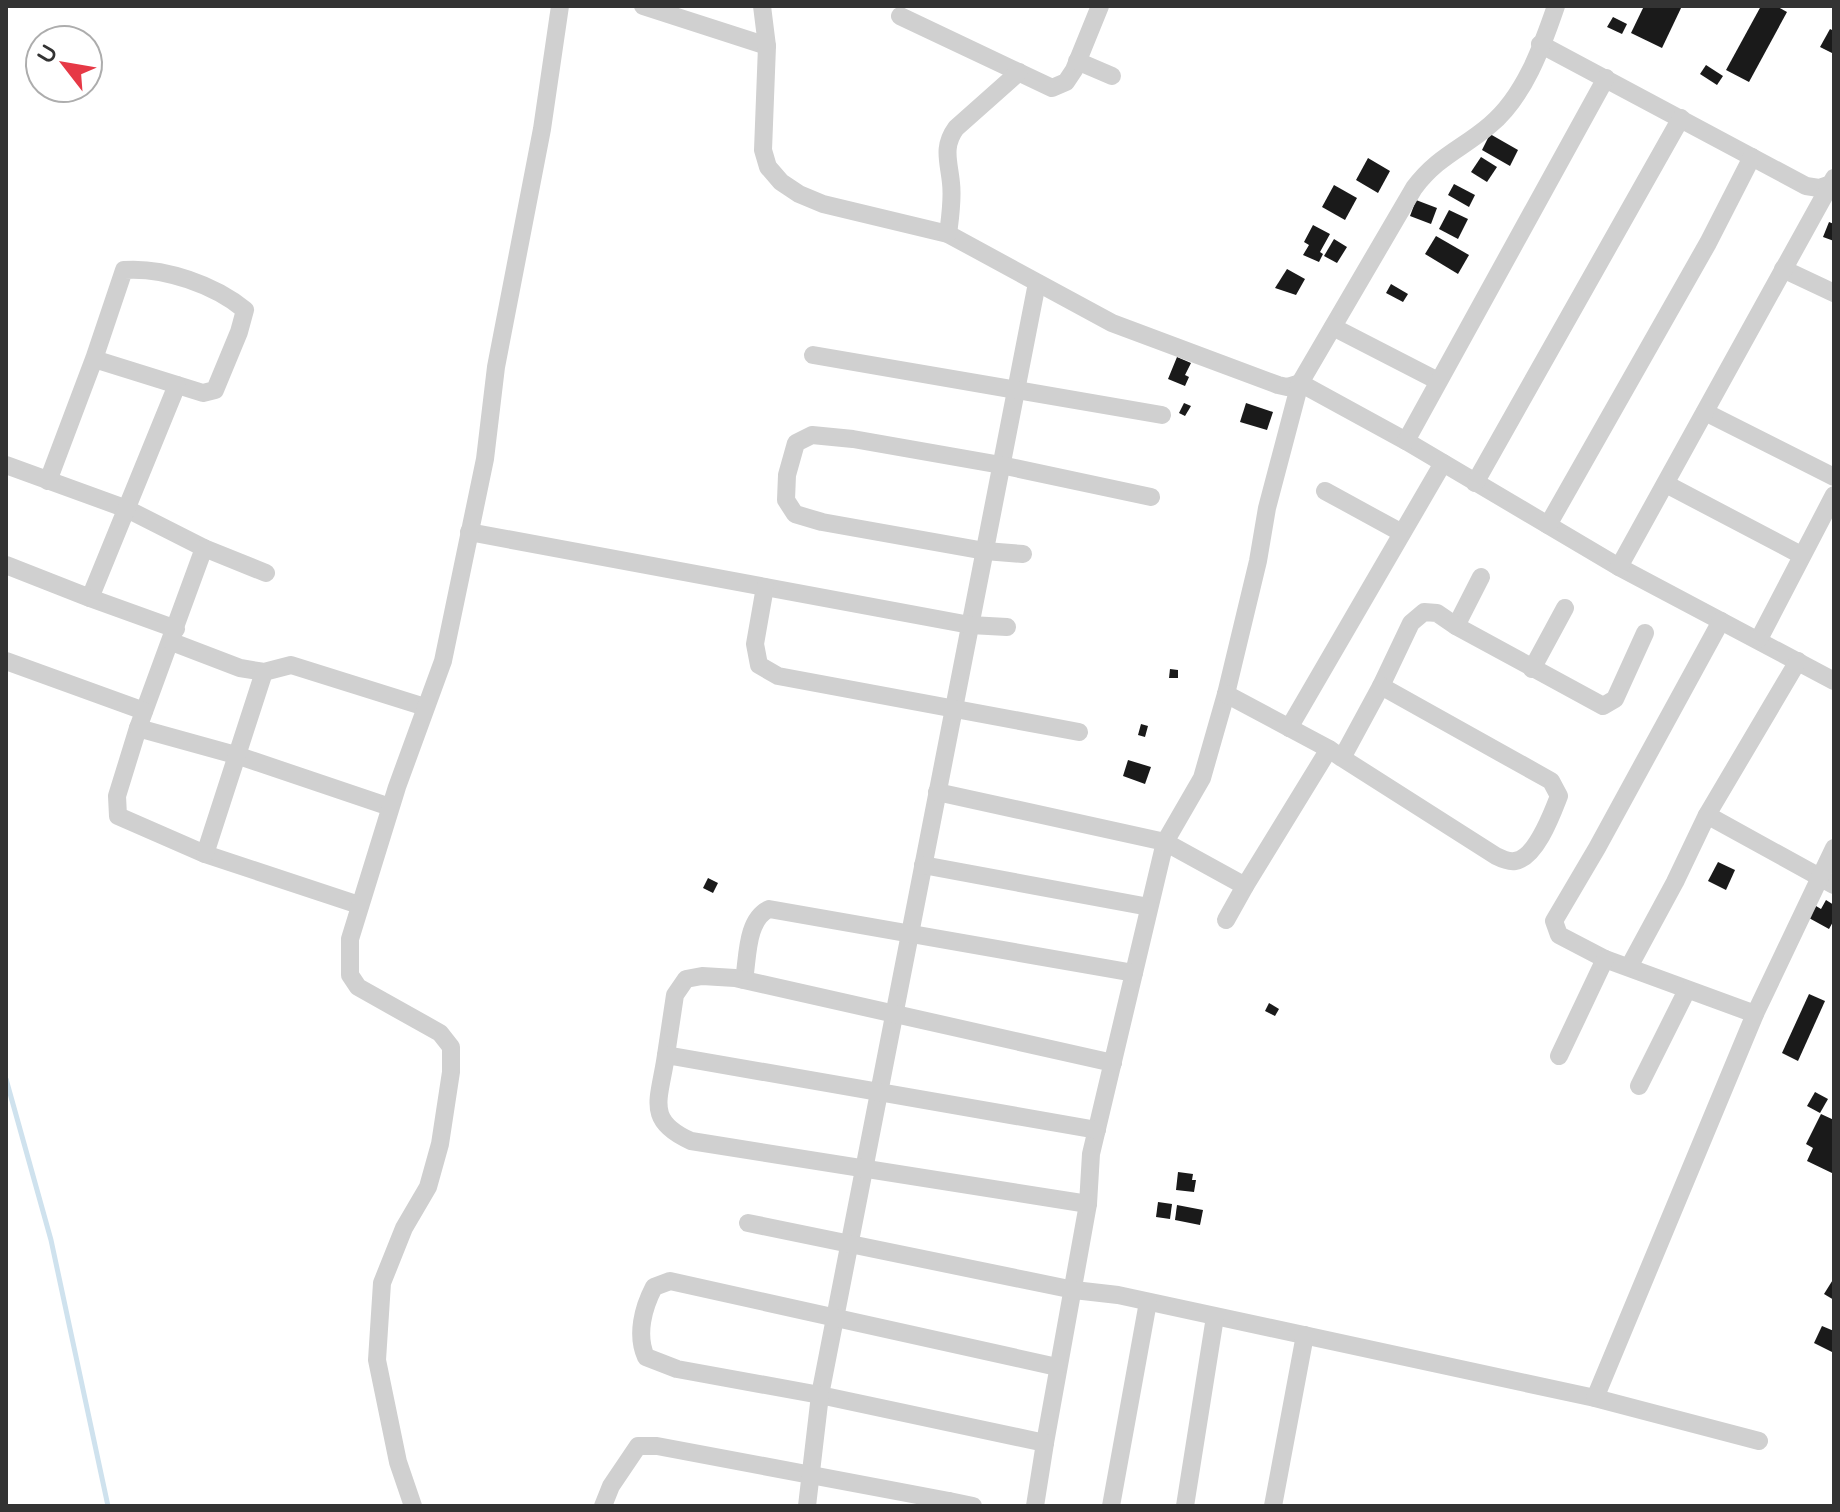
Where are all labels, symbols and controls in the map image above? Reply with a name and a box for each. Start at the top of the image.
north arrow [24,24,104,104]
text: U [32,40,63,68]

